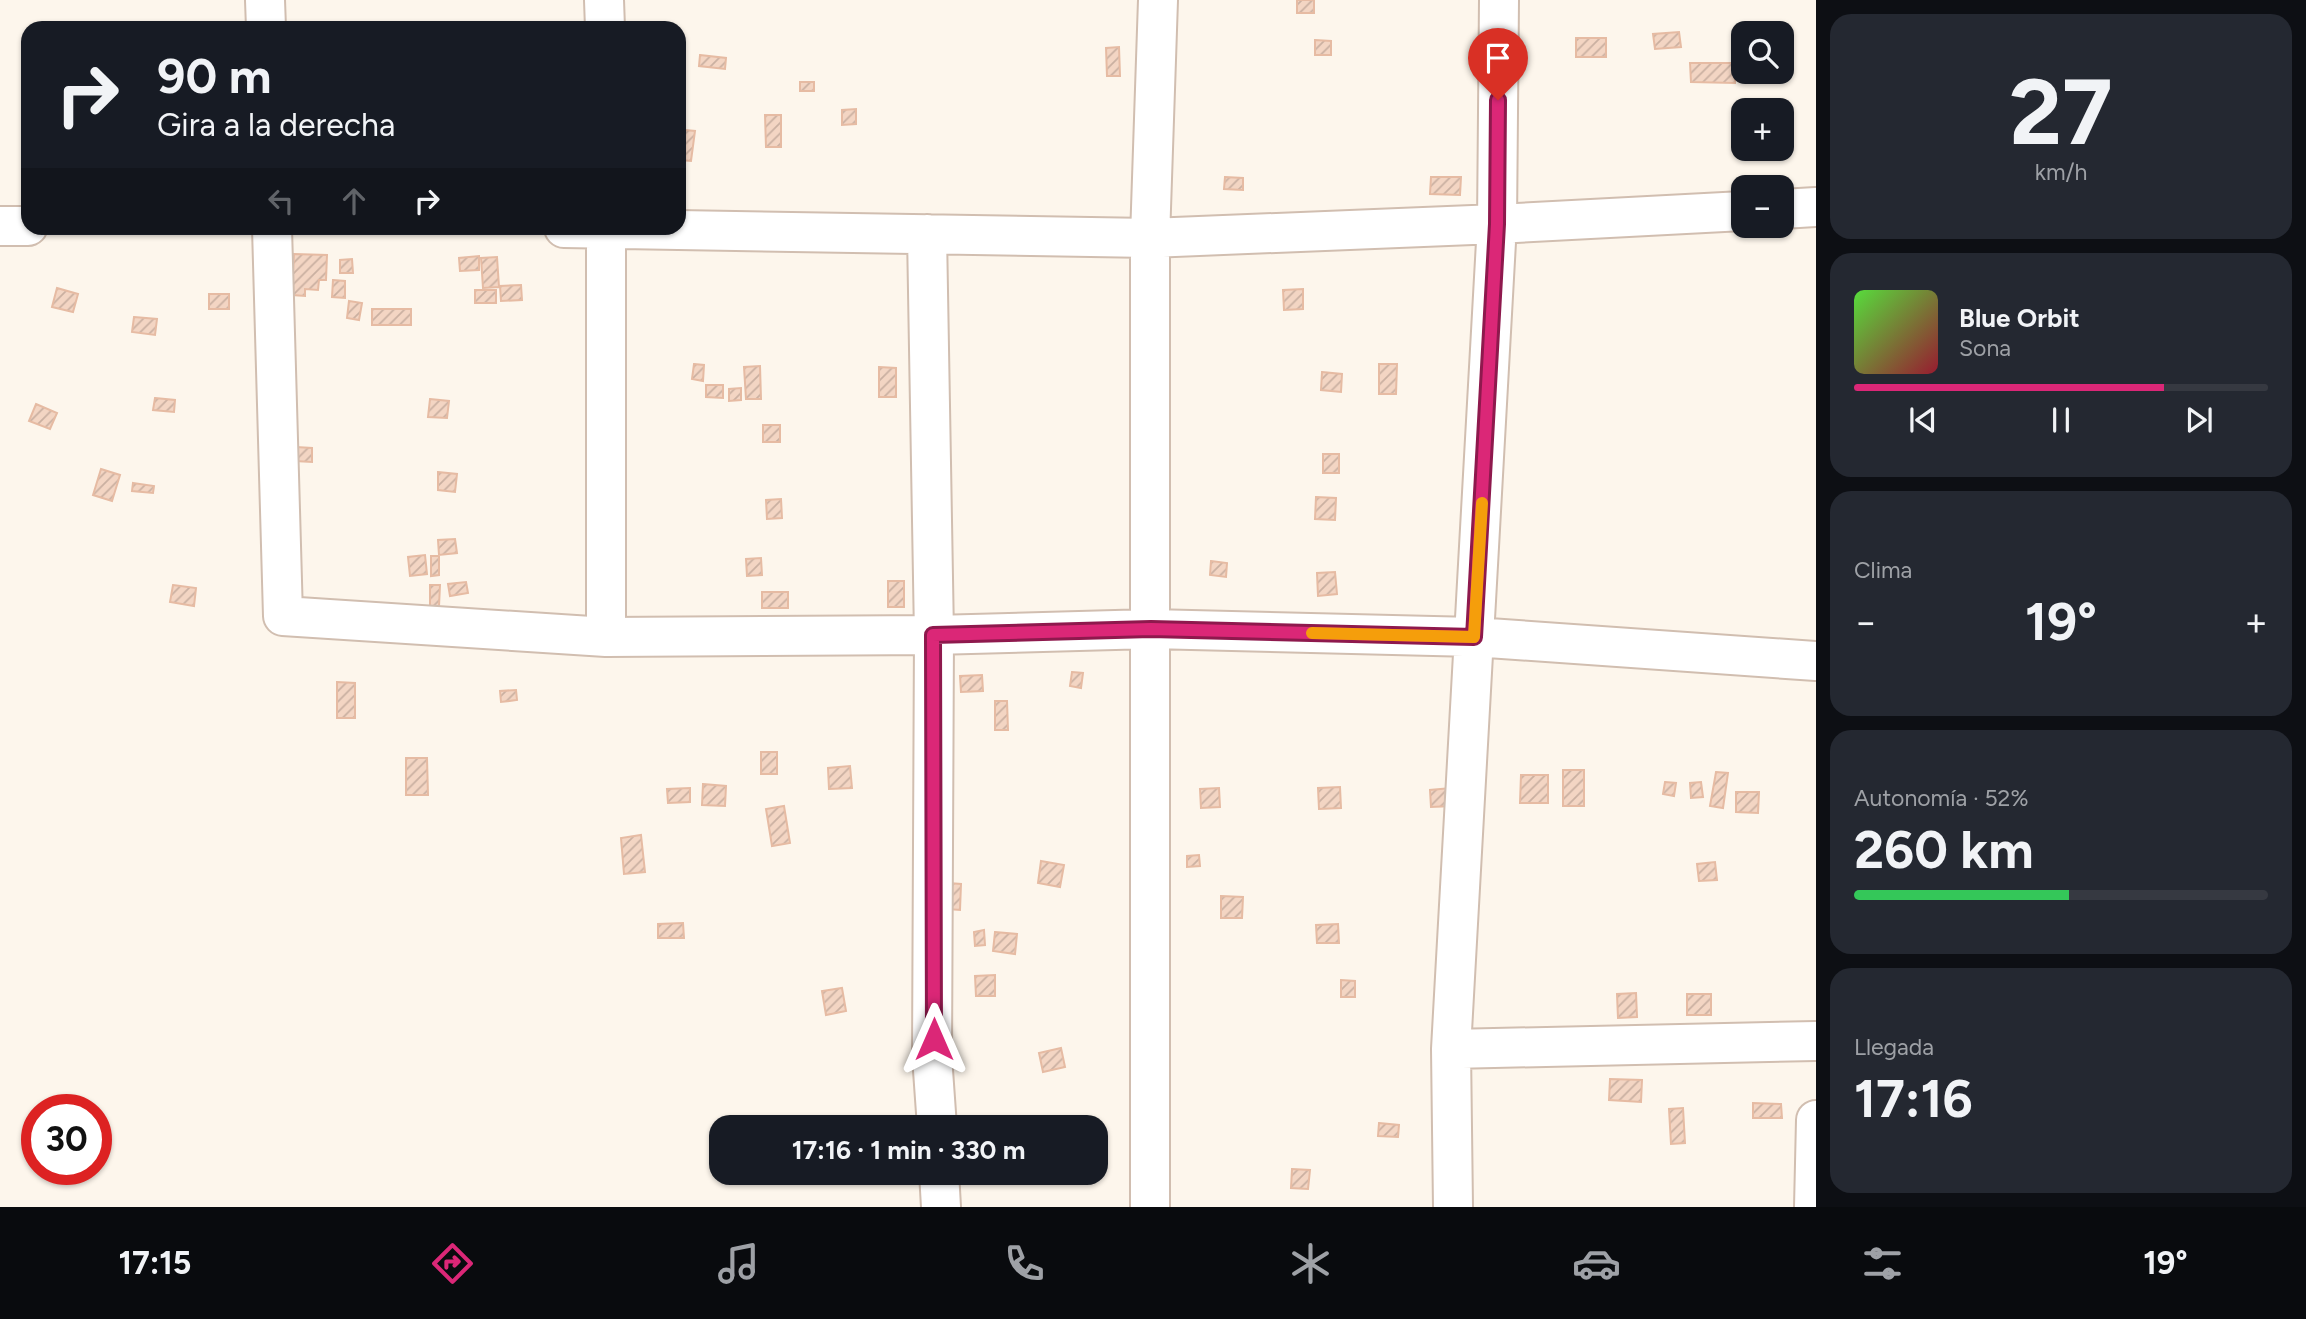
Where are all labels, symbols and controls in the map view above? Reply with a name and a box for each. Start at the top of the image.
map controls [1731,21,1794,238]
button: search [1731,21,1794,84]
pin [1468,28,1528,100]
icon: arrive [1479,39,1517,77]
text: 90 m [157,46,272,105]
icon: right [42,49,133,140]
text: 27 [2009,58,2113,167]
button: + [1731,98,1794,161]
text: Gira a la derecha [157,106,395,144]
text: km/h [2035,158,2087,186]
button: − [1731,175,1794,238]
icon: left [262,182,300,220]
icon: ahead [335,182,373,220]
icon: right [408,182,446,220]
text: Blue Orbit [1959,302,2080,334]
text: Sona [1959,334,2011,362]
icon: previous [1904,401,1942,439]
icon: pause [2042,401,2080,439]
icon: next [2180,401,2218,439]
text: Clima [1854,556,1912,584]
text: 19° [2025,591,2097,653]
text: − [1854,599,1878,645]
text: + [2244,599,2268,645]
text: Autonomía · 52% [1854,784,2029,812]
text: 260 km [1854,819,2034,881]
position arrow [897,1002,971,1076]
text: Llegada [1854,1033,1934,1061]
text: 17:16 [1854,1068,1973,1130]
speed limit sign: 30 [21,1094,112,1185]
text: 17:16 · 1 min · 330 m [792,1134,1025,1166]
icon: directions [428,1239,477,1288]
icon: music [714,1239,763,1288]
icon: phone [1000,1239,1049,1288]
icon: climate [1286,1239,1335,1288]
icon: car [1572,1239,1621,1288]
icon: filters [1858,1239,1907,1288]
text: 17:15 [118,1244,191,1282]
text: 19° [2143,1244,2188,1282]

